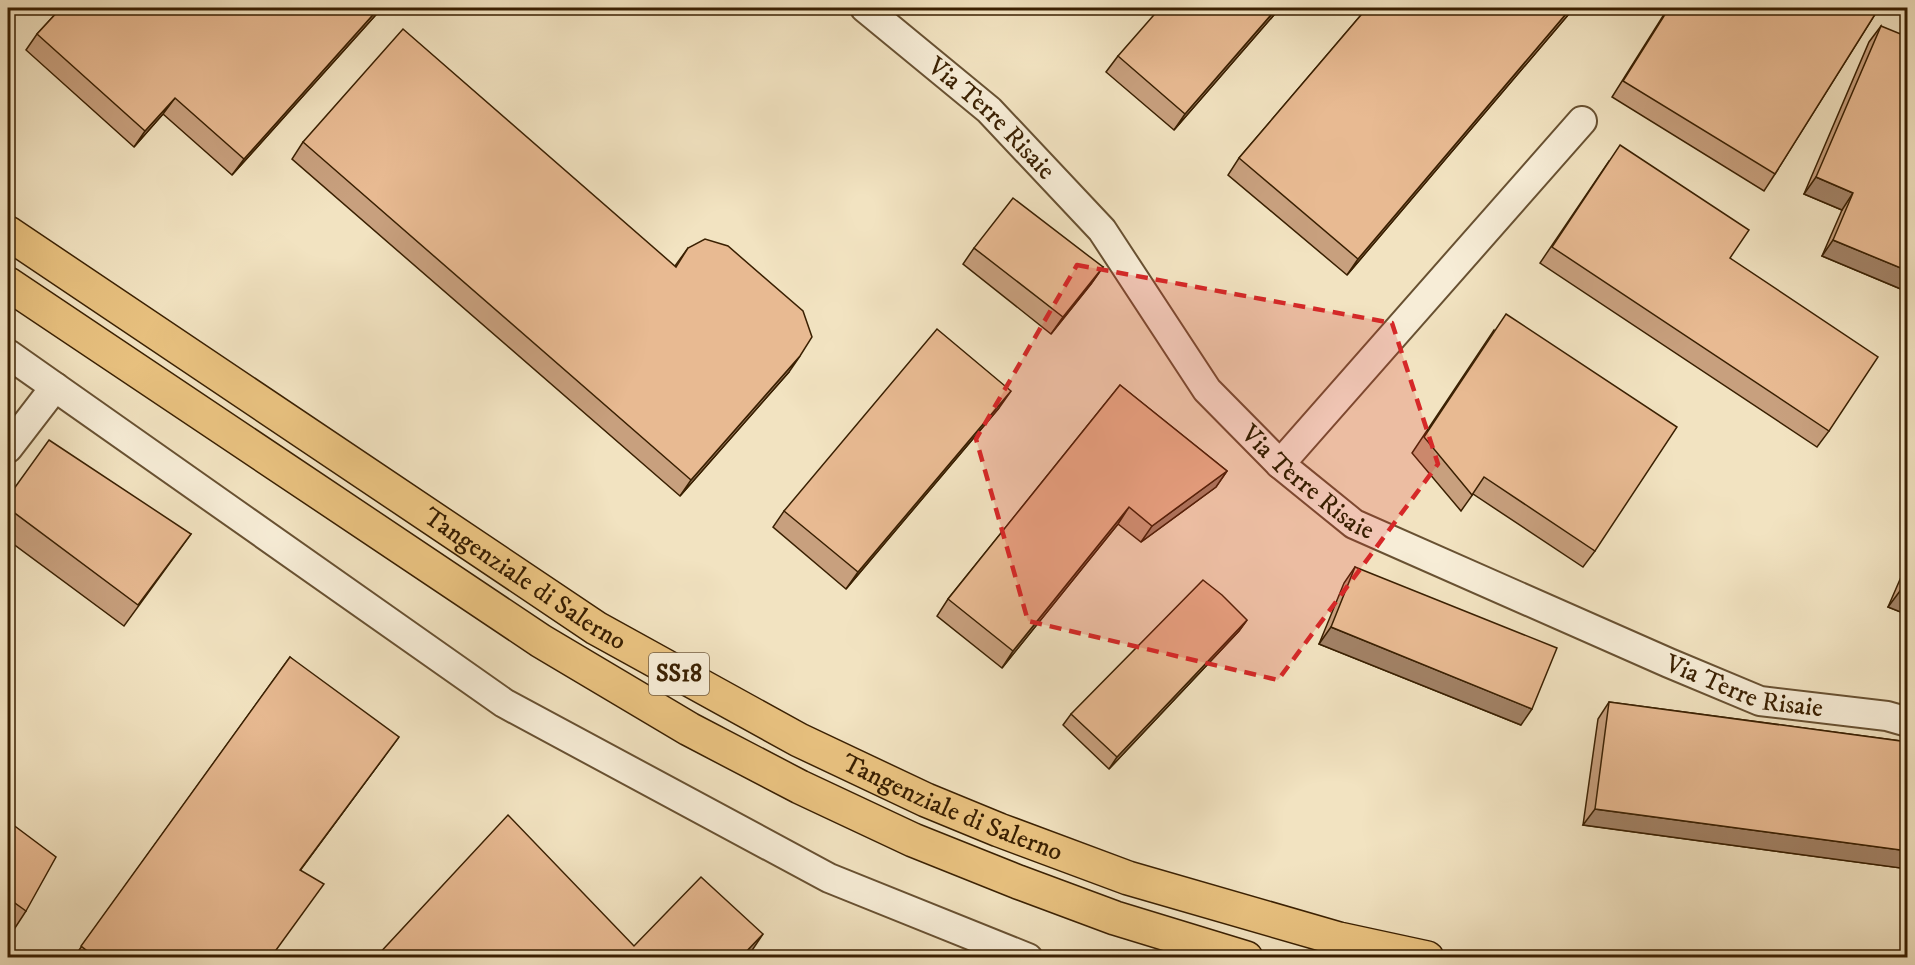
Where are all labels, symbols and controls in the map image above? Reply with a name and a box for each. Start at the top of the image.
street label: Via Terre Risaie [920,49,1062,187]
street label: Via Terre Risaie [1233,417,1379,547]
street label: Tangenziale di Salerno [417,500,632,658]
street label: Via Terre Risaie [1659,646,1825,725]
road number: SS18 [649,653,709,695]
street label: Tangenziale di Salerno [837,746,1067,869]

